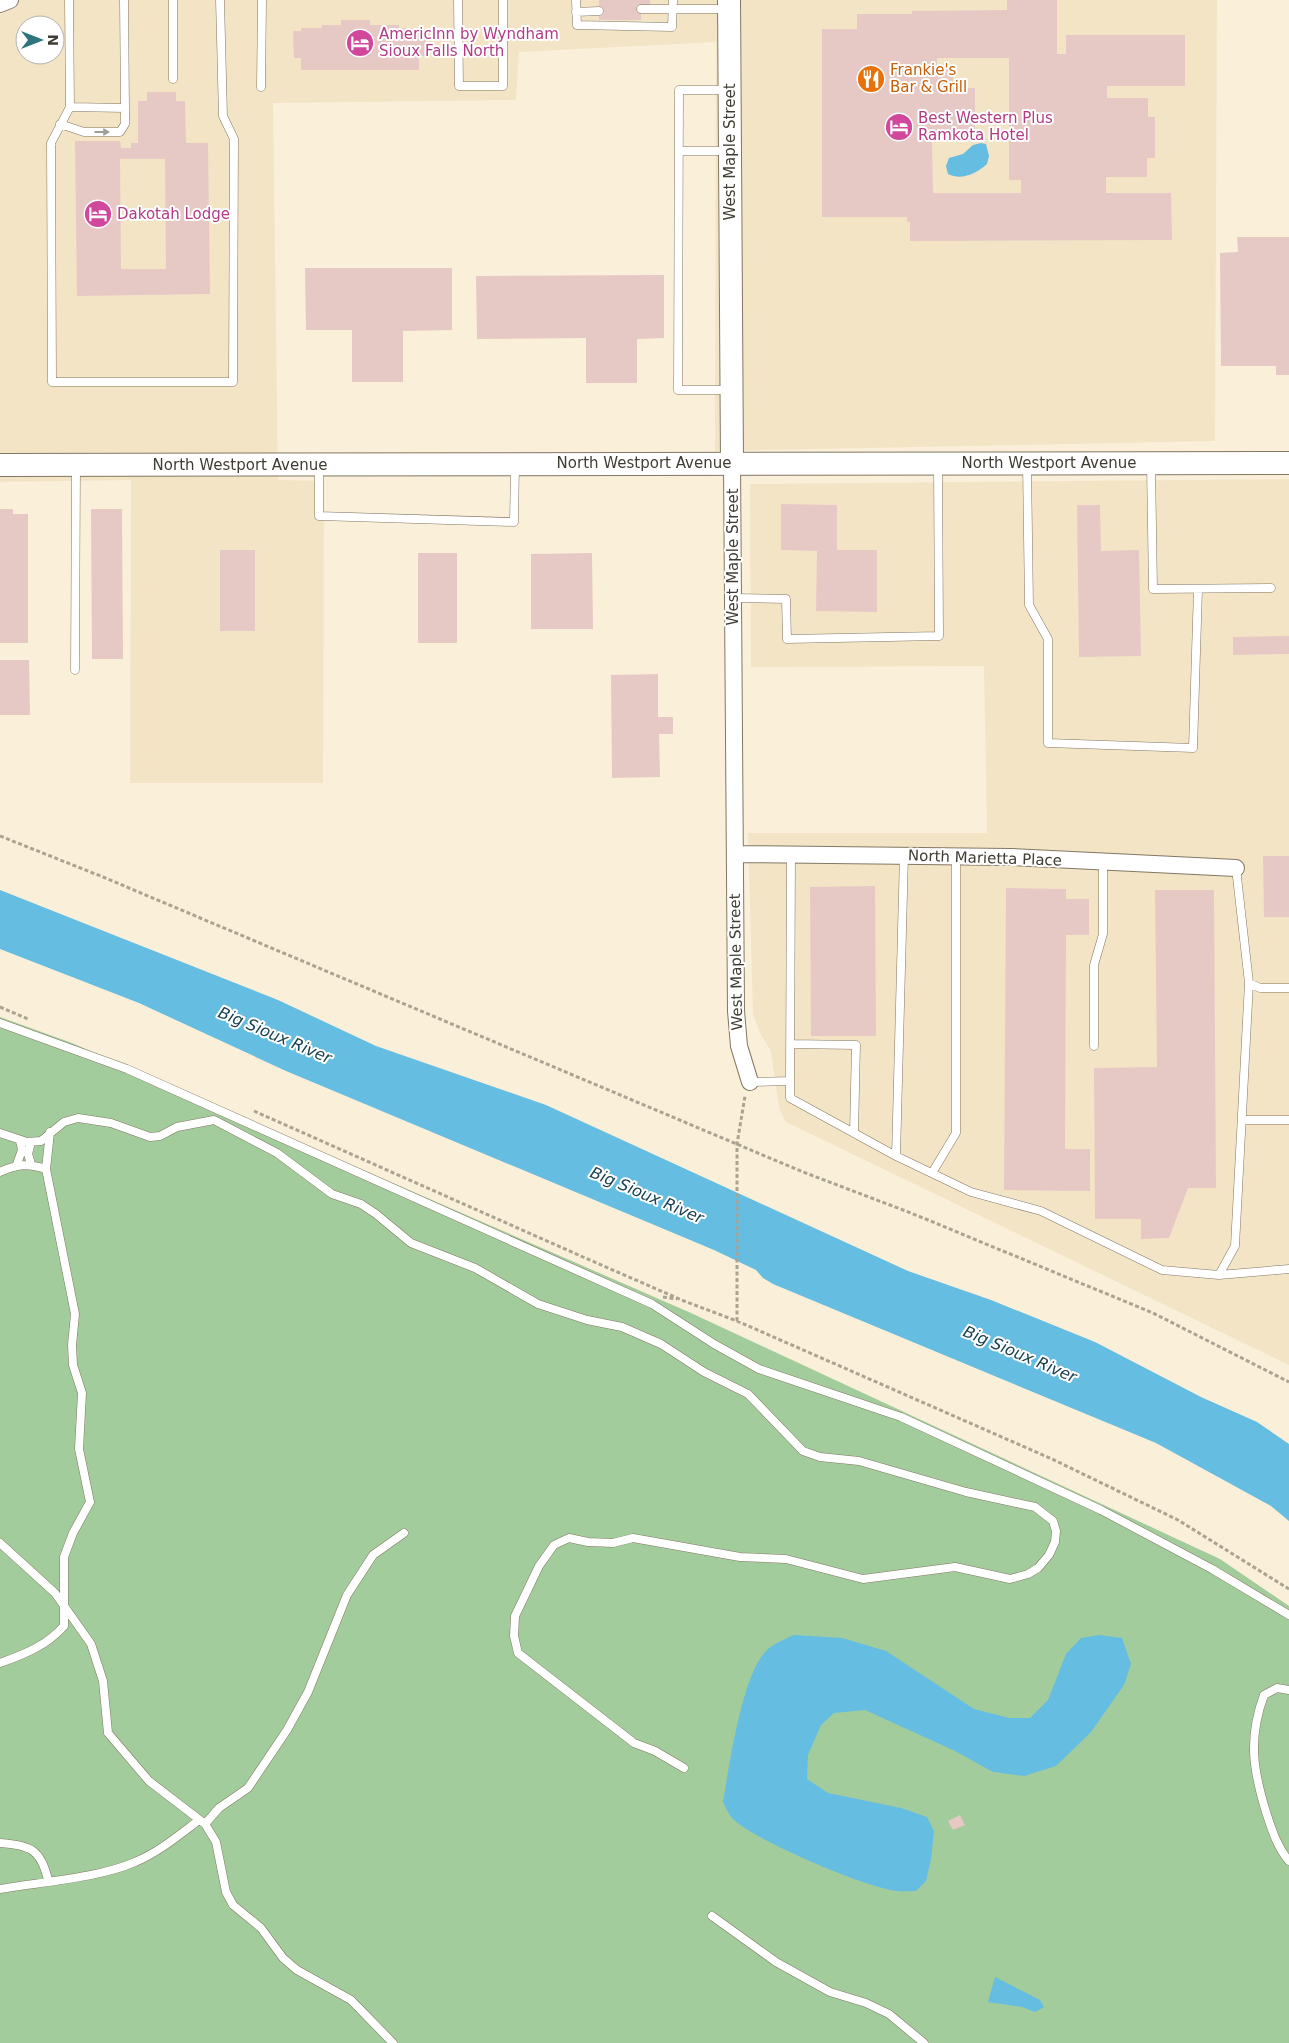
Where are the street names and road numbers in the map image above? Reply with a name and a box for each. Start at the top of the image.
street label: West Maple Street [721,83,739,221]
street label: North Westport Avenue [557,454,731,472]
street label: North Westport Avenue [962,454,1136,472]
street label: North Westport Avenue [153,456,327,474]
street label: West Maple Street [724,488,742,626]
street label: North Marietta Place [908,846,1062,870]
street label: West Maple Street [726,893,746,1031]

